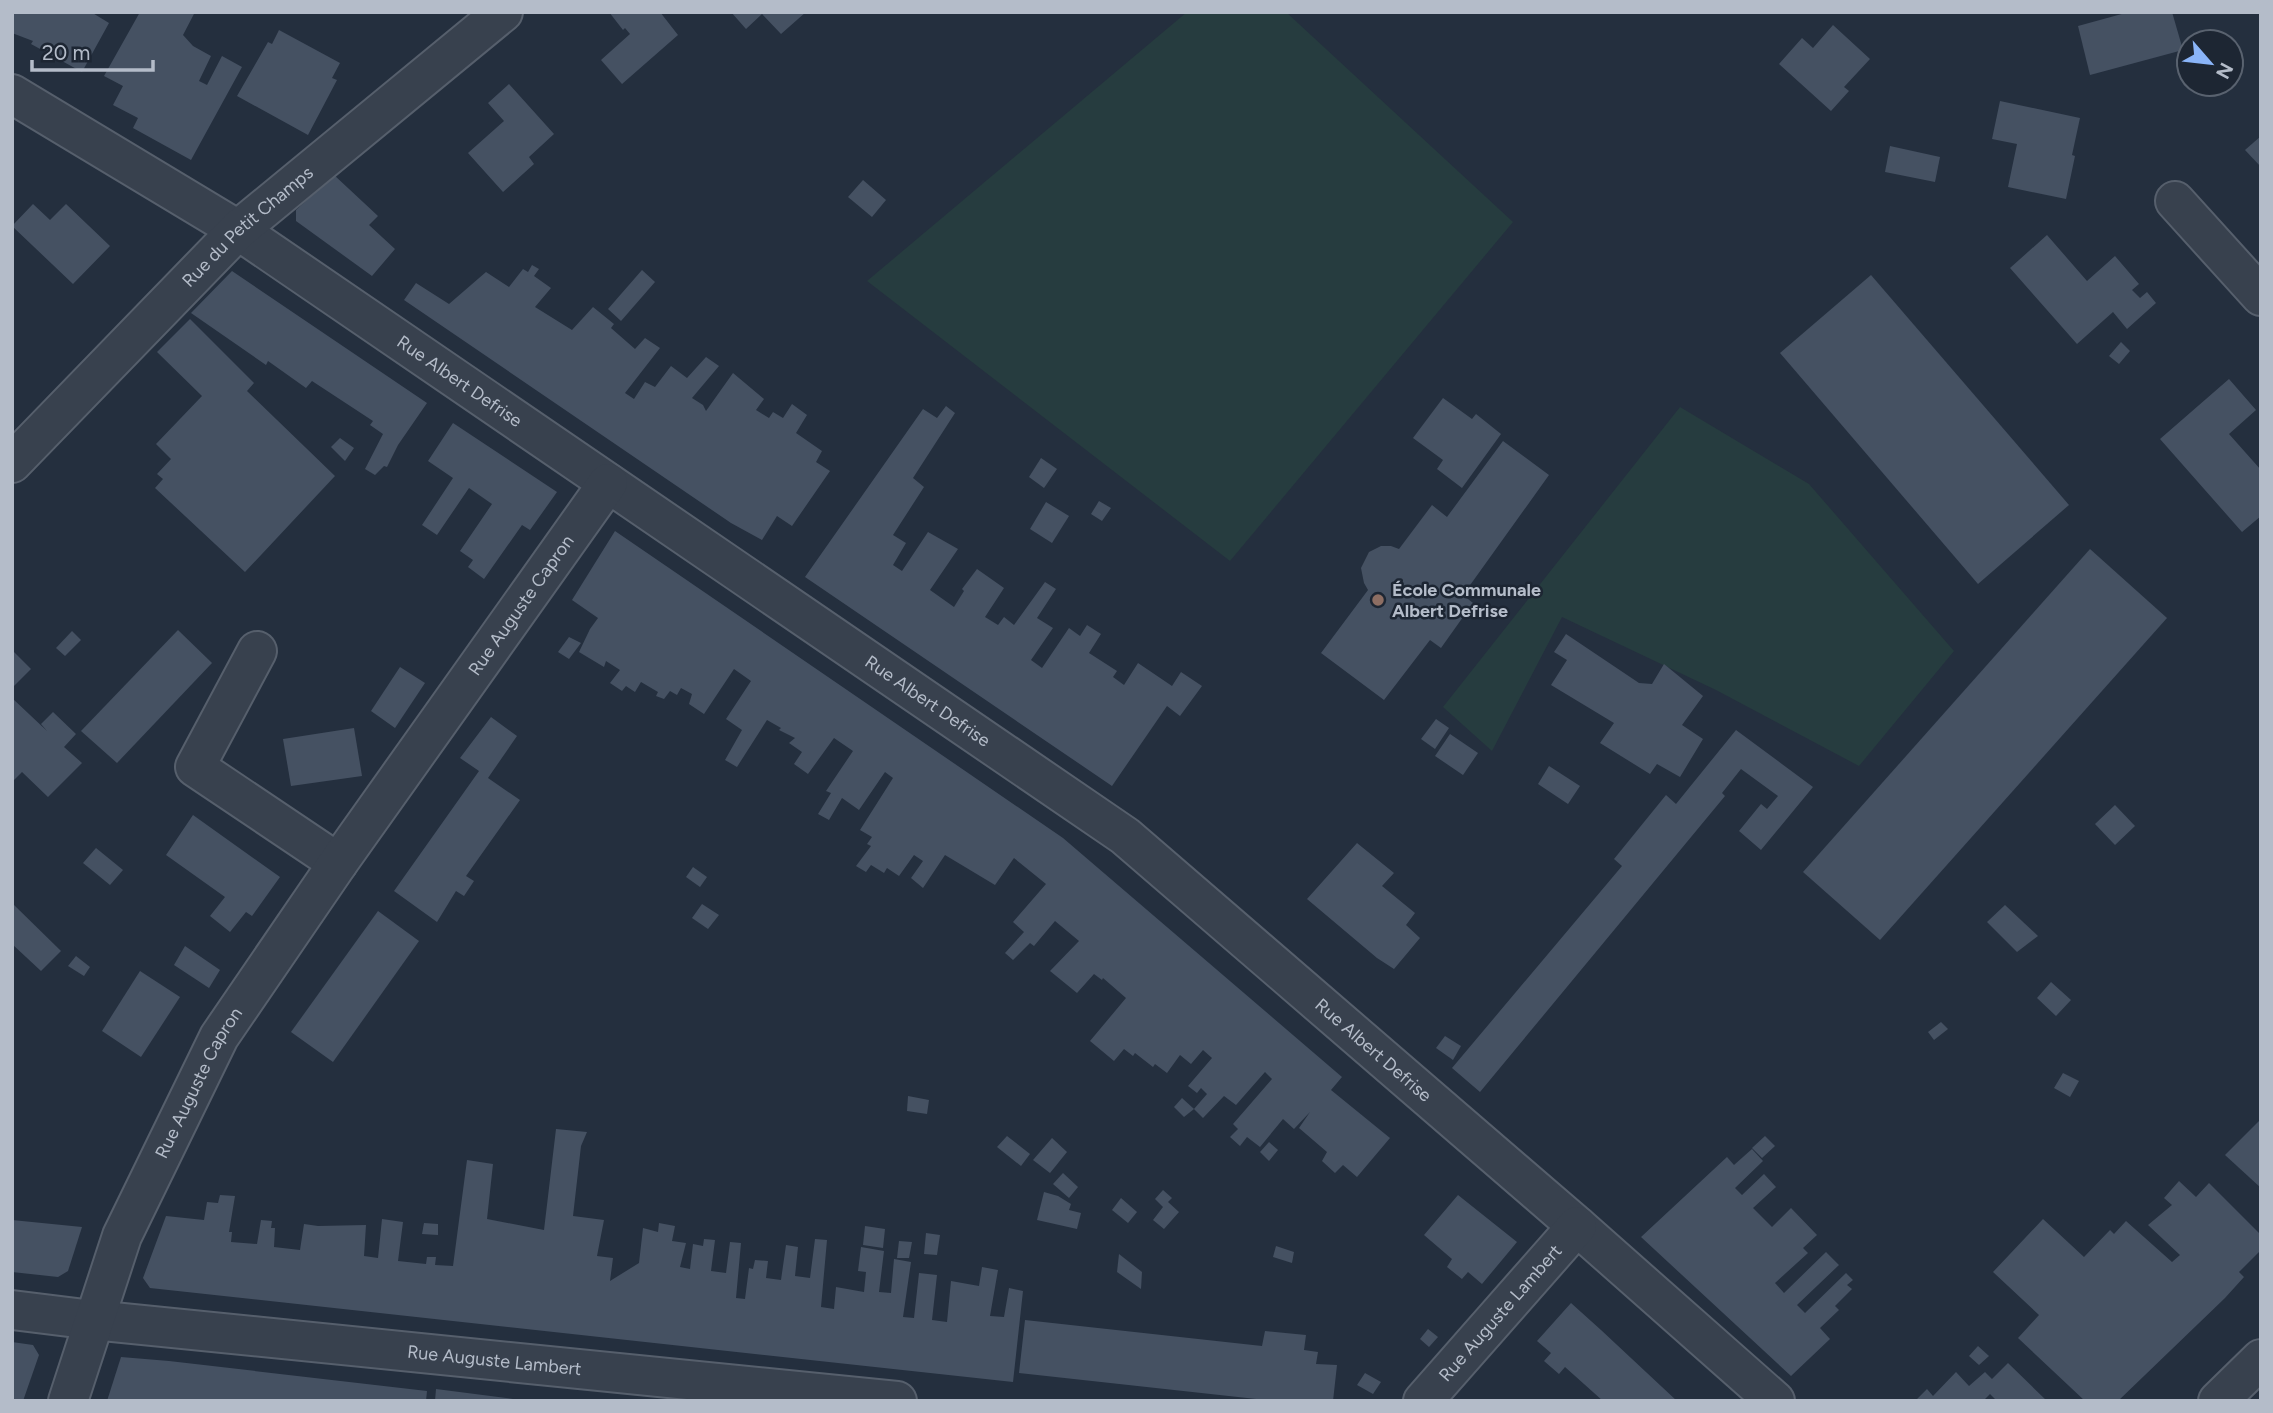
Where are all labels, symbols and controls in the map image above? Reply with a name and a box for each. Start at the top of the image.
scale bar [32,28,152,72]
north arrow [2175,28,2245,98]
text: 20 m [42,40,90,65]
text: N [2211,59,2238,83]
street label: Rue du Petit Champs [178,162,318,292]
street label: Rue Albert Defrise [393,331,526,432]
street label: Rue Auguste Capron [464,531,579,680]
place label: École Communale Albert Defrise [1392,579,1541,622]
marker: École Communale Albert Defrise [1370,592,1386,608]
street label: Rue Albert Defrise [861,651,995,752]
street label: Rue Albert Defrise [1311,994,1436,1107]
street label: Rue Auguste Capron [151,1003,247,1162]
street label: Rue Auguste Lambert [1434,1240,1567,1386]
street label: Rue Auguste Lambert [406,1341,583,1380]

